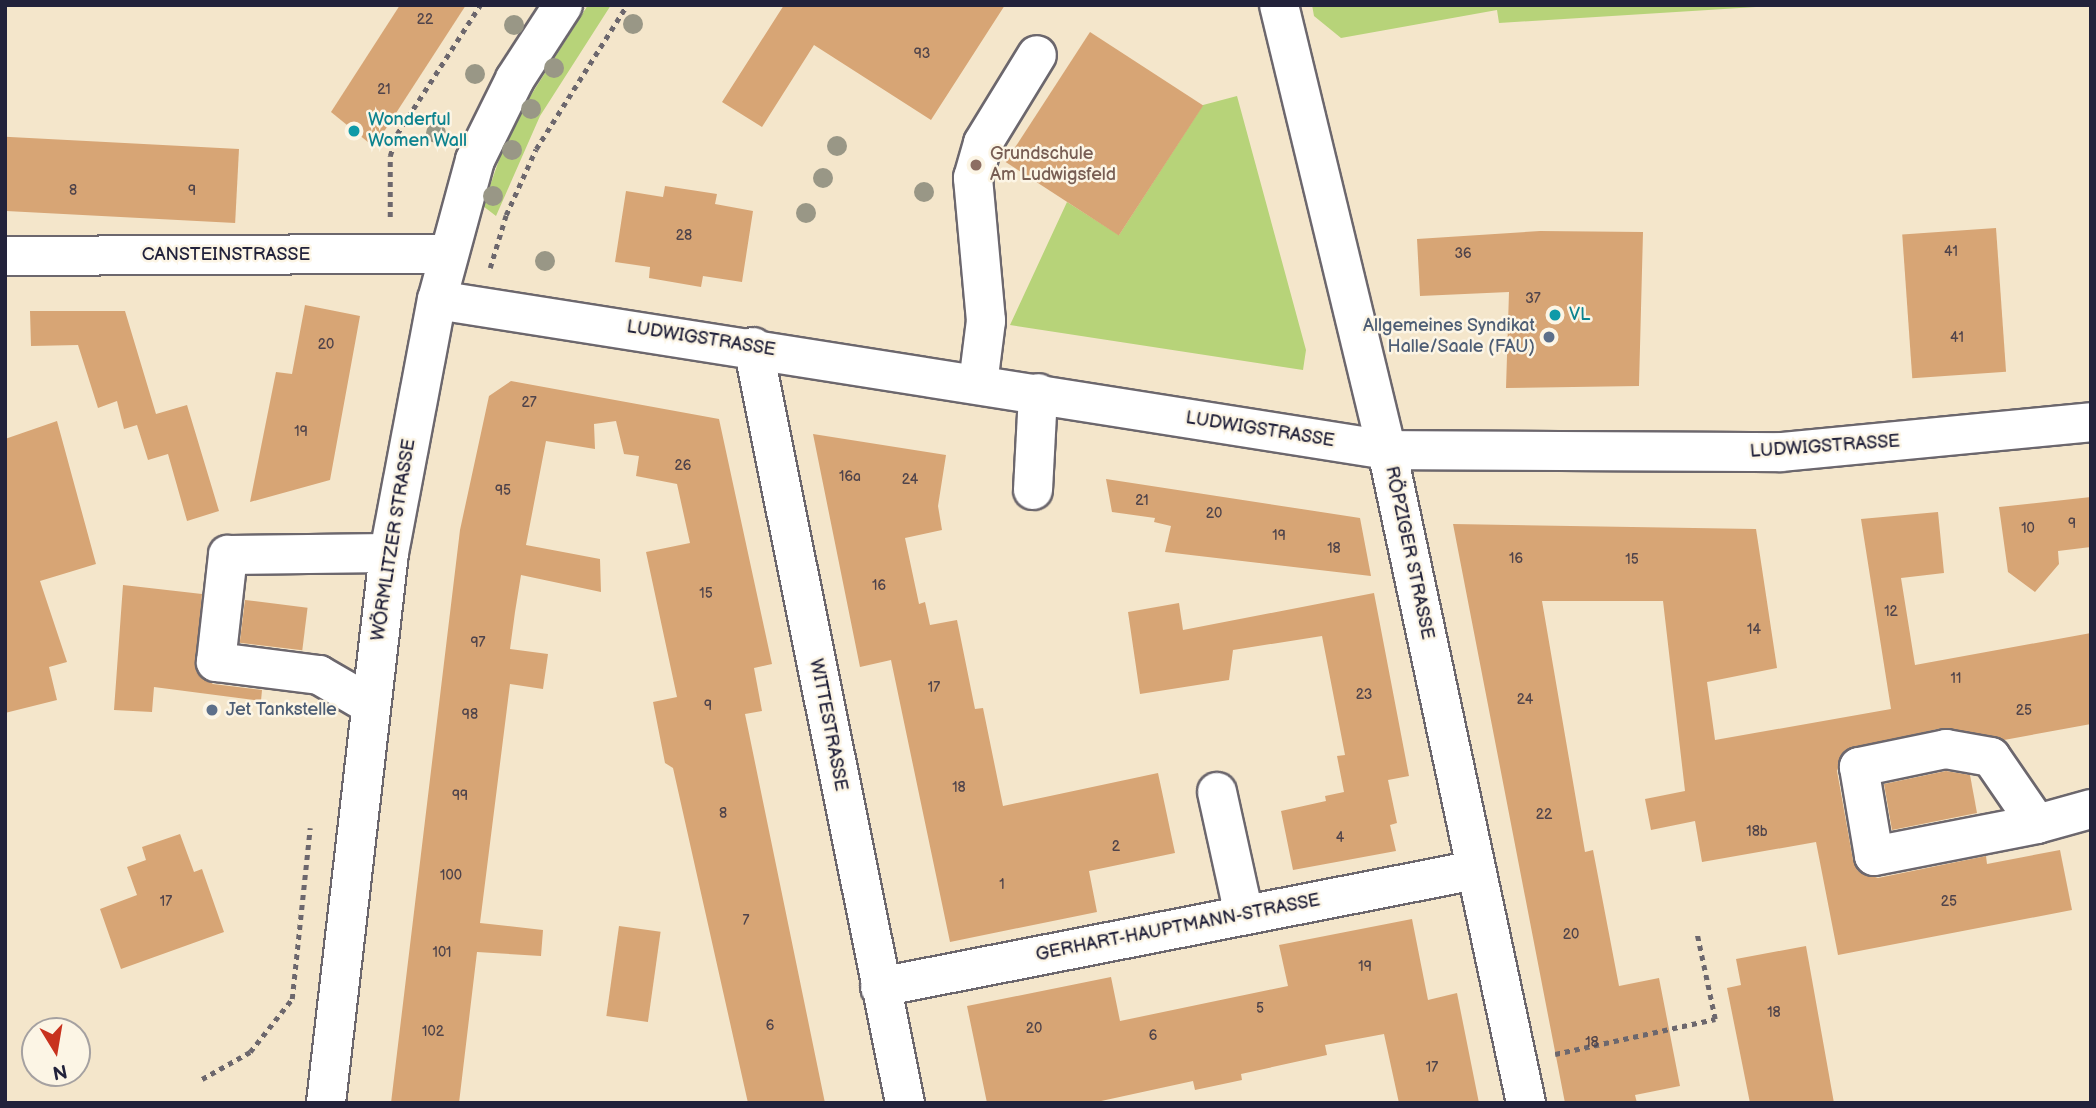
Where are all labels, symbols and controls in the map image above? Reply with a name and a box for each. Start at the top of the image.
house number: 22 [417,12,433,28]
house number: 93 [914,46,930,62]
house number: 21 [377,82,391,98]
place label: Wonderful Women Wall [368,110,468,152]
marker: Wonderful Women Wall [346,123,362,139]
place label: Grundschule Am Ludwigsfeld [990,144,1116,186]
marker: Grundschule Am Ludwigsfeld [968,157,984,173]
house number: 8 [69,183,77,199]
house number: 9 [188,183,196,199]
house number: 28 [676,228,692,244]
street label: CANSTEINSTRASSE [142,244,310,266]
house number: 41 [1944,244,1958,260]
house number: 36 [1454,246,1472,262]
house number: 37 [1525,291,1541,307]
place label: VL [1569,304,1590,326]
marker: VL [1547,307,1563,323]
place label: Allgemeines Syndikat Halle/Saale (FAU) [1363,316,1535,358]
street label: LUDWIGSTRASSE [625,317,777,361]
marker: Allgemeines Syndikat Halle/Saale (FAU) [1541,329,1557,345]
house number: 41 [1950,330,1964,346]
house number: 20 [318,337,334,353]
house number: 27 [521,395,537,411]
street label: LUDWIGSTRASSE [1184,408,1336,452]
house number: 19 [294,424,308,440]
street label: LUDWIGSTRASSE [1749,431,1901,463]
street label: WÖRMLITZER STRASSE [367,437,421,643]
house number: 26 [675,458,691,474]
street label: RÖPZIGER STRASSE [1380,464,1438,642]
house number: 16a [839,469,861,485]
house number: 24 [902,472,918,488]
house number: 95 [495,483,511,499]
house number: 21 [1135,493,1149,509]
house number: 20 [1206,506,1222,522]
house number: 9 [2068,516,2076,532]
house number: 10 [2021,521,2035,537]
house number: 19 [1272,528,1286,544]
house number: 18 [1327,541,1341,557]
house number: 16 [1509,551,1523,567]
house number: 15 [1625,552,1639,568]
house number: 16 [872,578,886,594]
house number: 15 [699,586,713,602]
house number: 12 [1884,604,1898,620]
house number: 14 [1747,622,1761,638]
house number: 97 [471,635,485,651]
street label: WITTESTRASSE [805,657,851,793]
house number: 11 [1951,671,1961,687]
house number: 17 [928,680,940,696]
house number: 23 [1356,687,1372,703]
house number: 24 [1517,692,1533,708]
house number: 9 [704,698,712,714]
place label: Jet Tankstelle [226,699,337,721]
marker: Jet Tankstelle [204,702,220,718]
house number: 25 [2016,703,2032,719]
house number: 98 [462,707,478,723]
house number: 18 [952,780,966,796]
house number: 99 [452,788,468,804]
house number: 8 [719,806,727,822]
house number: 22 [1536,807,1552,823]
house number: 18b [1746,824,1768,840]
house number: 4 [1336,830,1344,846]
house number: 2 [1112,839,1120,855]
house number: 100 [440,868,462,884]
house number: 1 [999,877,1005,893]
street label: GERHART-HAUPTMANN-STRASSE [1034,890,1322,966]
house number: 17 [160,894,172,910]
house number: 25 [1941,894,1957,910]
house number: 7 [743,913,749,929]
house number: 20 [1563,927,1579,943]
house number: 101 [432,945,452,961]
house number: 19 [1358,959,1372,975]
house number: 5 [1256,1001,1264,1017]
house number: 18 [1767,1005,1781,1021]
north arrow [21,1017,91,1087]
house number: 6 [766,1018,774,1034]
house number: 20 [1026,1021,1042,1037]
house number: 102 [422,1024,444,1040]
house number: 6 [1149,1028,1157,1044]
house number: 18 [1585,1035,1599,1051]
text: N [51,1058,69,1084]
house number: 17 [1426,1060,1438,1076]

